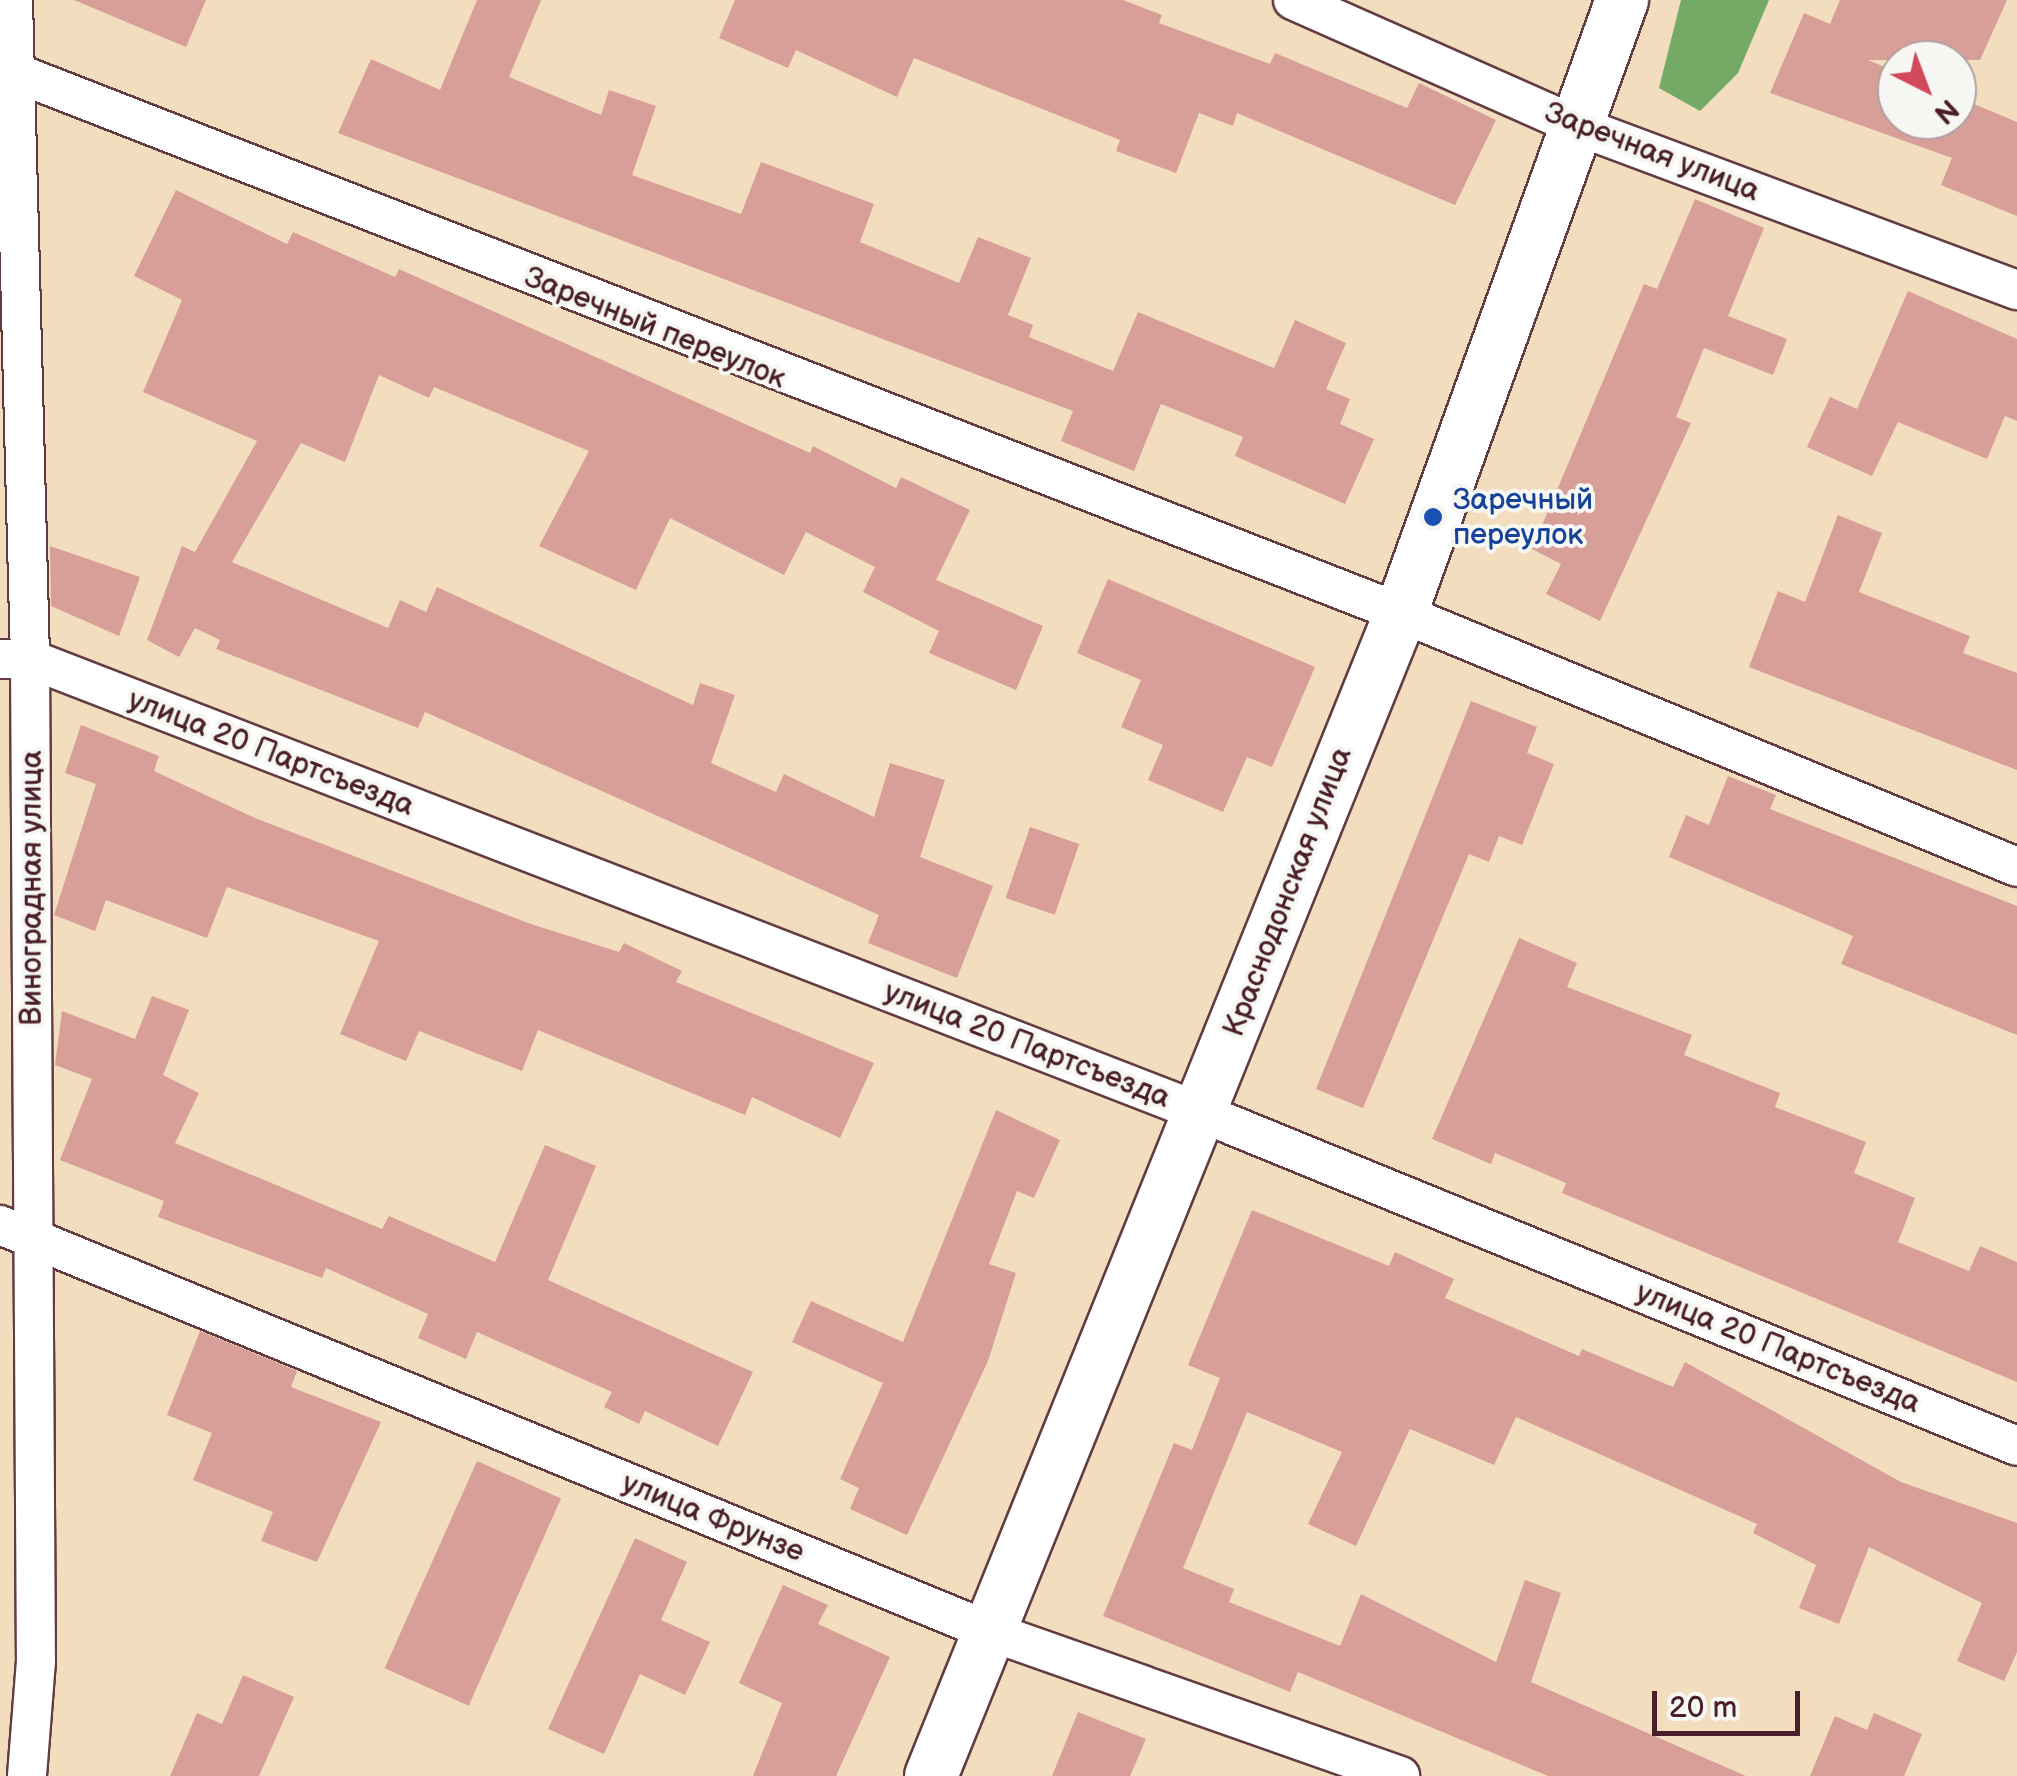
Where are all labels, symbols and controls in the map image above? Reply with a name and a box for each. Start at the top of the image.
north arrow [1877,40,1977,140]
text: N [1927,92,1965,130]
street label: Заречная улица [1540,95,1764,209]
street label: Заречный переулок [519,259,791,397]
place label: Заречный переулок [1453,482,1593,552]
marker: Заречный переулок [1422,506,1444,528]
street label: улица 20 Партсъезда [123,682,419,824]
street label: Краснодонская улица [1216,742,1360,1042]
street label: Виноградная улица [14,750,50,1026]
street label: улица 20 Партсъезда [879,974,1175,1116]
street label: улица 20 Партсъезда [1631,1275,1925,1421]
street label: улица Фрунзе [617,1465,809,1571]
scale bar [1657,1671,1804,1733]
text: 20 m [1669,1690,1737,1726]

